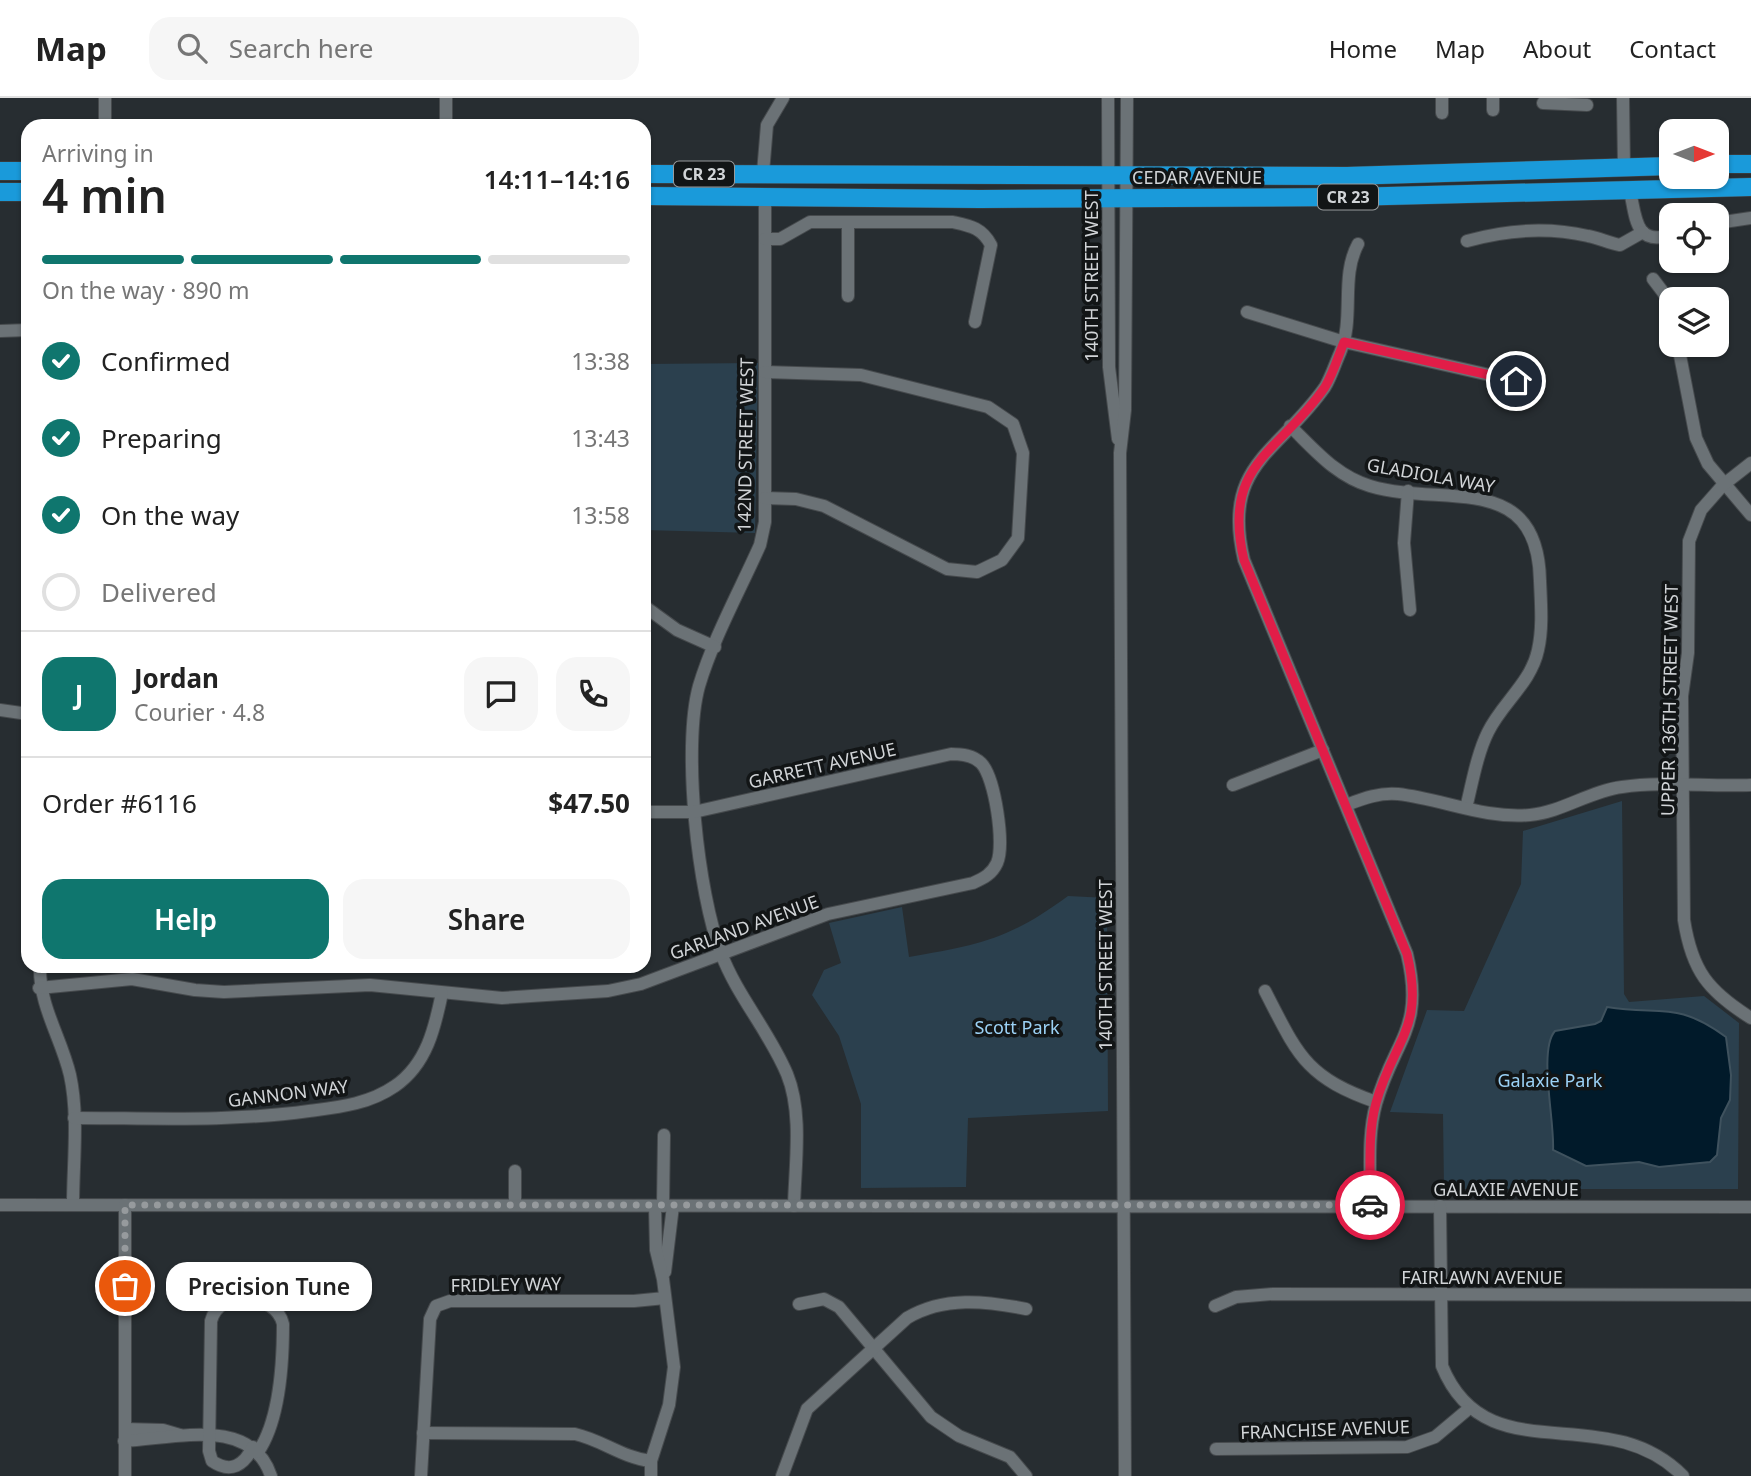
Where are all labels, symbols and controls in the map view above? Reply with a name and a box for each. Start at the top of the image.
search box [149,17,639,80]
text: Map [35,26,107,71]
icon: search [173,29,211,67]
text: Search here [229,30,373,66]
text: Home [1329,32,1397,65]
text: Map [1435,32,1485,65]
text: About [1523,32,1591,65]
text: Contact [1629,32,1716,65]
north arrow [1659,119,1729,189]
map controls [1659,119,1729,357]
text: Arriving in [42,137,154,169]
text: 14:11–14:16 [484,161,630,197]
road number: CR 23 [674,162,734,186]
text: 4 min [42,164,167,226]
street label: CEDAR AVENUE [1132,165,1262,189]
road number: CR 23 [1318,184,1378,209]
street label: 140TH STREET WEST [1079,190,1103,362]
button: locate [1659,203,1729,273]
text: On the way · 890 m [42,274,249,306]
button: layers [1659,287,1729,357]
icon: check [42,342,80,380]
text: Confirmed [101,343,231,379]
text: 13:38 [571,345,630,377]
pin [1486,351,1546,411]
street label: 142ND STREET WEST [731,357,759,533]
icon: home [1497,362,1535,400]
icon: check [42,419,80,457]
text: Preparing [101,420,222,456]
text: 13:43 [571,422,630,454]
street label: GLADIOLA WAY [1365,452,1498,498]
icon: check [42,496,80,534]
text: On the way [101,497,239,533]
text: 13:58 [571,499,630,531]
text: Delivered [101,574,217,610]
street label: UPPER 136TH STREET WEST [1655,584,1683,816]
button: chat [464,657,538,731]
button: phone [556,657,630,731]
text: Jordan [134,660,219,696]
text: J [75,676,83,712]
text: Courier · 4.8 [134,696,265,728]
street label: GARRETT AVENUE [746,736,898,794]
text: Order #6116 [42,785,197,821]
text: $47.50 [548,785,630,821]
button: Help [42,879,329,959]
button: Share [343,879,630,959]
street label: 140TH STREET WEST [1093,879,1117,1051]
street label: GARLAND AVENUE [666,889,822,965]
park label: Scott Park [974,1015,1060,1039]
park label: Galaxie Park [1498,1068,1603,1092]
street label: GANNON WAY [226,1074,350,1112]
courier [1335,1170,1405,1240]
street label: GALAXIE AVENUE [1433,1177,1579,1201]
icon: car [1351,1186,1389,1224]
pin [95,1256,155,1316]
callout: Precision Tune [167,1262,374,1310]
street label: FAIRLAWN AVENUE [1401,1265,1563,1289]
icon: bag [106,1267,144,1305]
text: Precision Tune [188,1270,350,1302]
street label: FRIDLEY WAY [450,1271,562,1297]
street label: FRANCHISE AVENUE [1240,1414,1410,1444]

